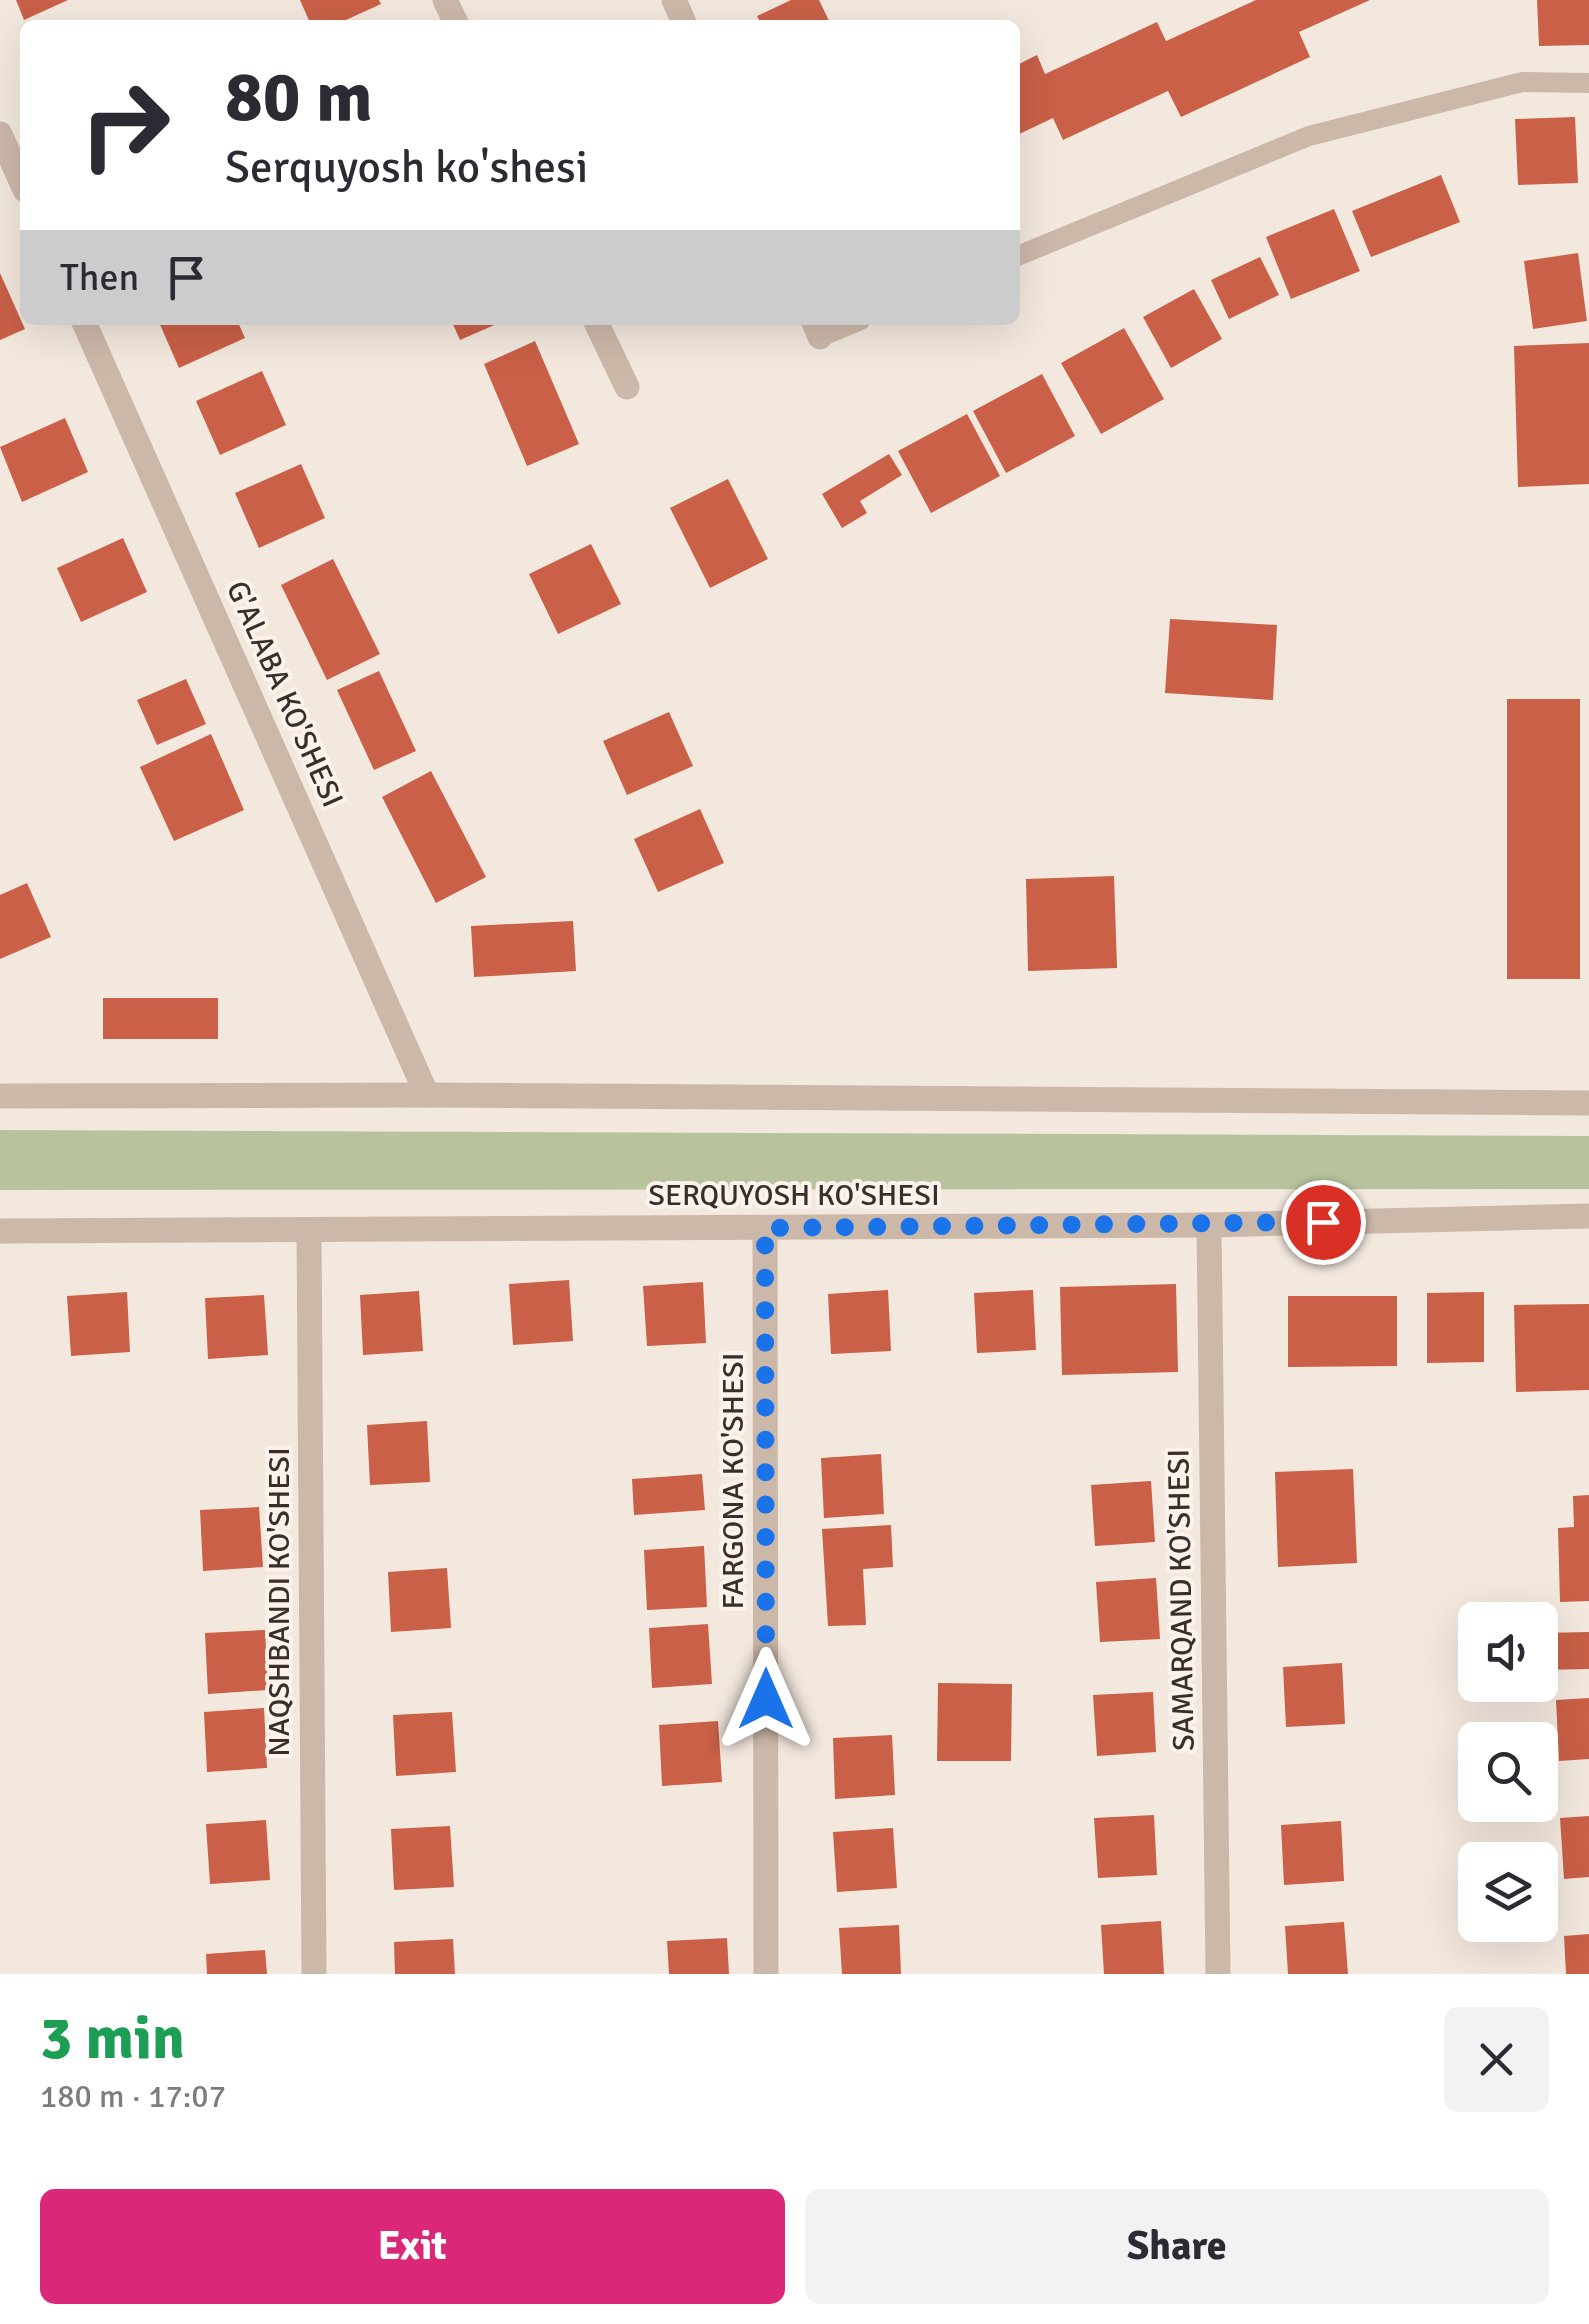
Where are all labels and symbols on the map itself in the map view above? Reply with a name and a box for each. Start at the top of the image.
street label: G'ALABA KO'SHESI [218,575,351,813]
street label: SERQUYOSH KO'SHESI [648,1177,940,1214]
pin [1281,1180,1366,1265]
street label: FARGONA KO'SHESI [715,1353,752,1609]
street label: NAQSHBANDI KO'SHESI [261,1447,298,1757]
street label: SAMARQAND KO'SHESI [1160,1449,1203,1751]
position arrow [714,1647,818,1751]

